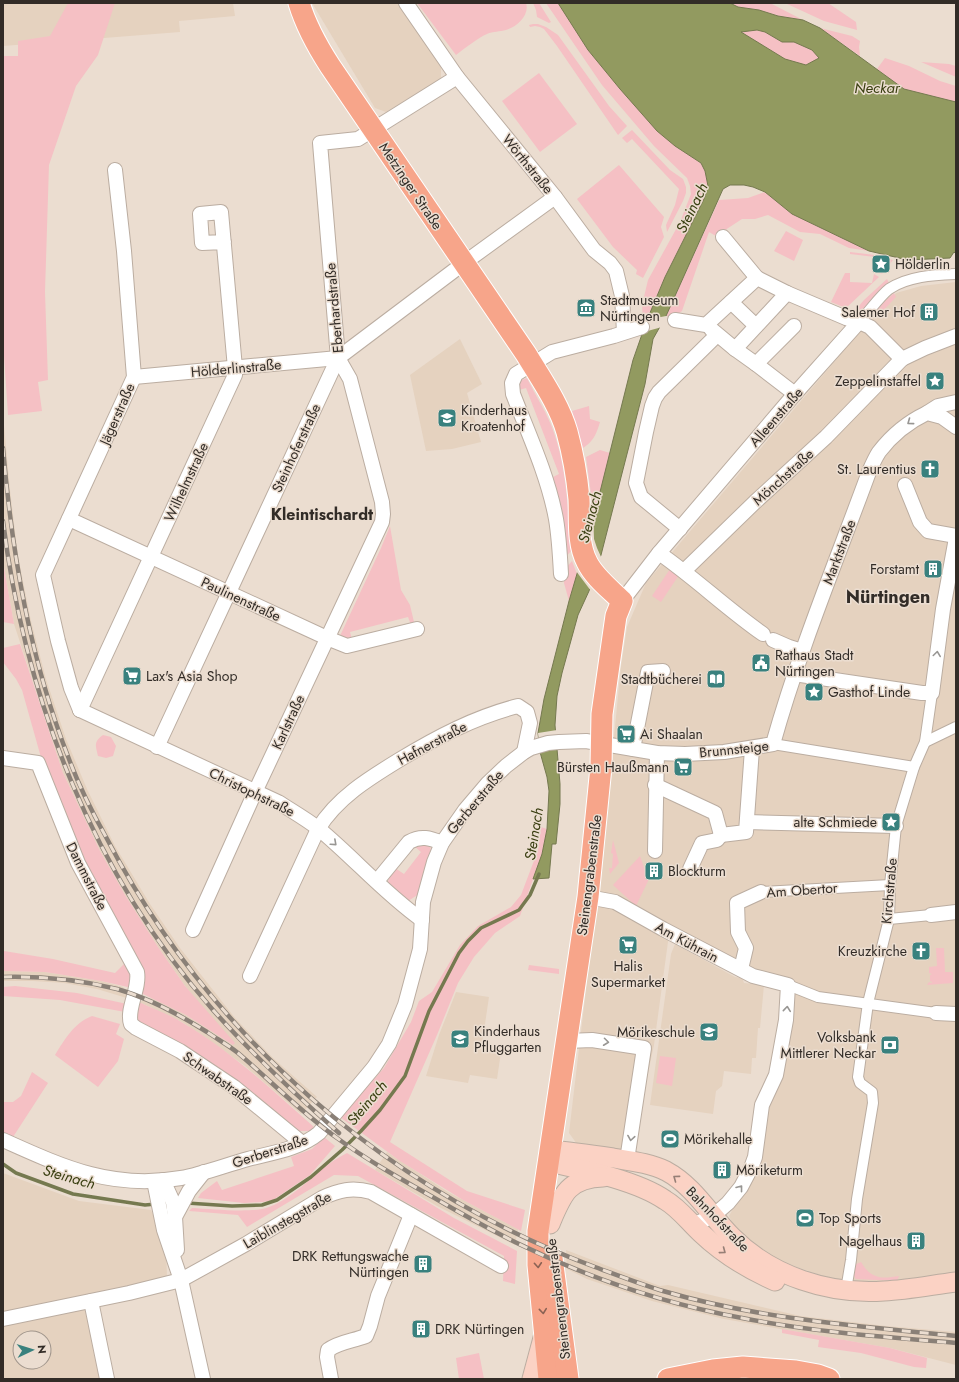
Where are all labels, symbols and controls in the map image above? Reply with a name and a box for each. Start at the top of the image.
water label: Neckar [854,77,901,99]
street label: Wörthstraße [498,130,558,198]
street label: Metzinger Straße [374,138,448,234]
water label: Steinach [670,179,714,237]
place icon: Hölderlin [870,253,892,275]
place label: Hölderlin [895,254,950,274]
street label: Eberhardstraße [320,262,348,354]
place label: Stadtmuseum Nürtingen [600,290,679,326]
museum icon: Stadtmuseum Nürtingen [575,297,597,319]
building icon: Salemer Hof [918,301,940,323]
place label: Salemer Hof [841,302,916,322]
street label: Hölderlinstraße [190,354,282,382]
place icon: Zeppelinstaffel [924,370,946,392]
place label: Zeppelinstaffel [835,371,921,391]
street label: Jägerstraße [94,380,140,450]
street label: Alleenstraße [744,383,808,451]
street label: Steinhoferstraße [267,400,325,496]
place label: Kinderhaus Kroatenhof [461,400,527,436]
school or university icon: Kinderhaus Kroatenhof [436,407,458,429]
one-way arrow [907,417,914,424]
street label: Wilhelmstraße [159,439,213,525]
street label: Mönchstraße [748,444,818,510]
church icon: St. Laurentius [919,458,941,480]
place label: St. Laurentius [837,459,916,479]
water label: Steinach [572,488,608,546]
district label: Kleintischardt [271,503,374,526]
street label: Marktstraße [817,517,861,587]
building icon: Forstamt [922,558,944,580]
place label: Forstamt [870,559,920,579]
street label: Paulinenstraße [198,572,284,626]
district label: Nürtingen [846,584,930,610]
place label: Rathaus Stadt Nürtingen [775,645,854,681]
one-way arrow [932,651,941,657]
public building icon: Rathaus Stadt Nürtingen [750,652,772,674]
supermarket icon: Lax's Asia Shop [121,665,143,687]
place label: Lax's Asia Shop [146,666,237,686]
library icon: Stadtbücherei [705,668,727,690]
place label: Stadtbücherei [621,669,702,689]
place icon: Gasthof Linde [803,681,825,703]
place label: Gasthof Linde [828,682,910,702]
street label: Karlstraße [267,691,309,753]
street label: Hafnerstraße [394,716,470,770]
supermarket icon: Ai Shaalan [615,723,637,745]
place label: Ai Shaalan [640,724,703,744]
street label: Brunnsteige [698,735,770,763]
supermarket icon: Bürsten Haußmann [672,756,694,778]
place label: Bürsten Haußmann [557,757,669,777]
street label: Christophstraße [206,763,298,821]
street label: Gerberstraße [442,765,508,839]
water label: Steinach [519,806,549,862]
place icon: alte Schmiede [880,811,902,833]
place label: alte Schmiede [794,812,877,832]
street label: Steinengrabenstraße [572,813,606,937]
street label: Dammstraße [61,839,113,913]
one-way arrow [330,839,337,846]
street label: Kirchstraße [876,857,902,925]
building icon: Blockturm [643,860,665,882]
place label: Blockturm [668,861,726,881]
street label: Am Obertor [766,878,838,902]
street label: Am Kührain [652,917,722,967]
supermarket icon: Halis Supermarket [617,934,639,956]
church icon: Kreuzkirche [910,940,932,962]
place label: Kreuzkirche [838,941,907,961]
place label: Halis Supermarket [591,956,666,992]
one-way arrow [783,1006,792,1012]
place label: Kinderhaus Pfluggarten [474,1021,542,1057]
school or university icon: Mörikeschule [698,1021,720,1043]
place label: Mörikeschule [617,1022,695,1042]
place label: Volksbank Mittlerer Neckar [781,1027,877,1063]
school or university icon: Kinderhaus Pfluggarten [449,1028,471,1050]
bank icon: Volksbank Mittlerer Neckar [879,1034,901,1056]
one-way arrow [603,1037,609,1046]
street label: Schwabstraße [179,1046,257,1110]
water label: Steinach [341,1076,393,1130]
sports icon: Mörikehalle [659,1128,681,1150]
street label: Gerberstraße [230,1129,310,1173]
place label: Mörikehalle [684,1129,752,1149]
one-way arrow [627,1135,636,1141]
water label: Steinach [40,1159,98,1195]
building icon: Möriketurm [711,1159,733,1181]
place label: Möriketurm [736,1160,803,1180]
one-way arrow [674,1176,681,1183]
street label: Bahnhofstraße [682,1182,754,1256]
one-way arrow [735,1186,742,1193]
street label: Laiblinstegstraße [239,1187,335,1253]
sports icon: Top Sports [794,1207,816,1229]
place label: Top Sports [819,1208,881,1228]
building icon: Nagelhaus [905,1230,927,1252]
place label: Nagelhaus [839,1231,902,1251]
street label: Steinengrabenstraße [541,1237,575,1361]
place label: DRK Rettungswache Nürtingen [292,1246,409,1282]
one-way arrow [719,1246,726,1254]
building icon: DRK Rettungswache Nürtingen [412,1253,434,1275]
one-way arrow [534,1262,543,1268]
one-way arrow [538,1308,547,1314]
building icon: DRK Nürtingen [410,1318,432,1340]
place label: DRK Nürtingen [435,1319,524,1339]
north arrow [12,1330,52,1370]
text: N [34,1344,50,1354]

